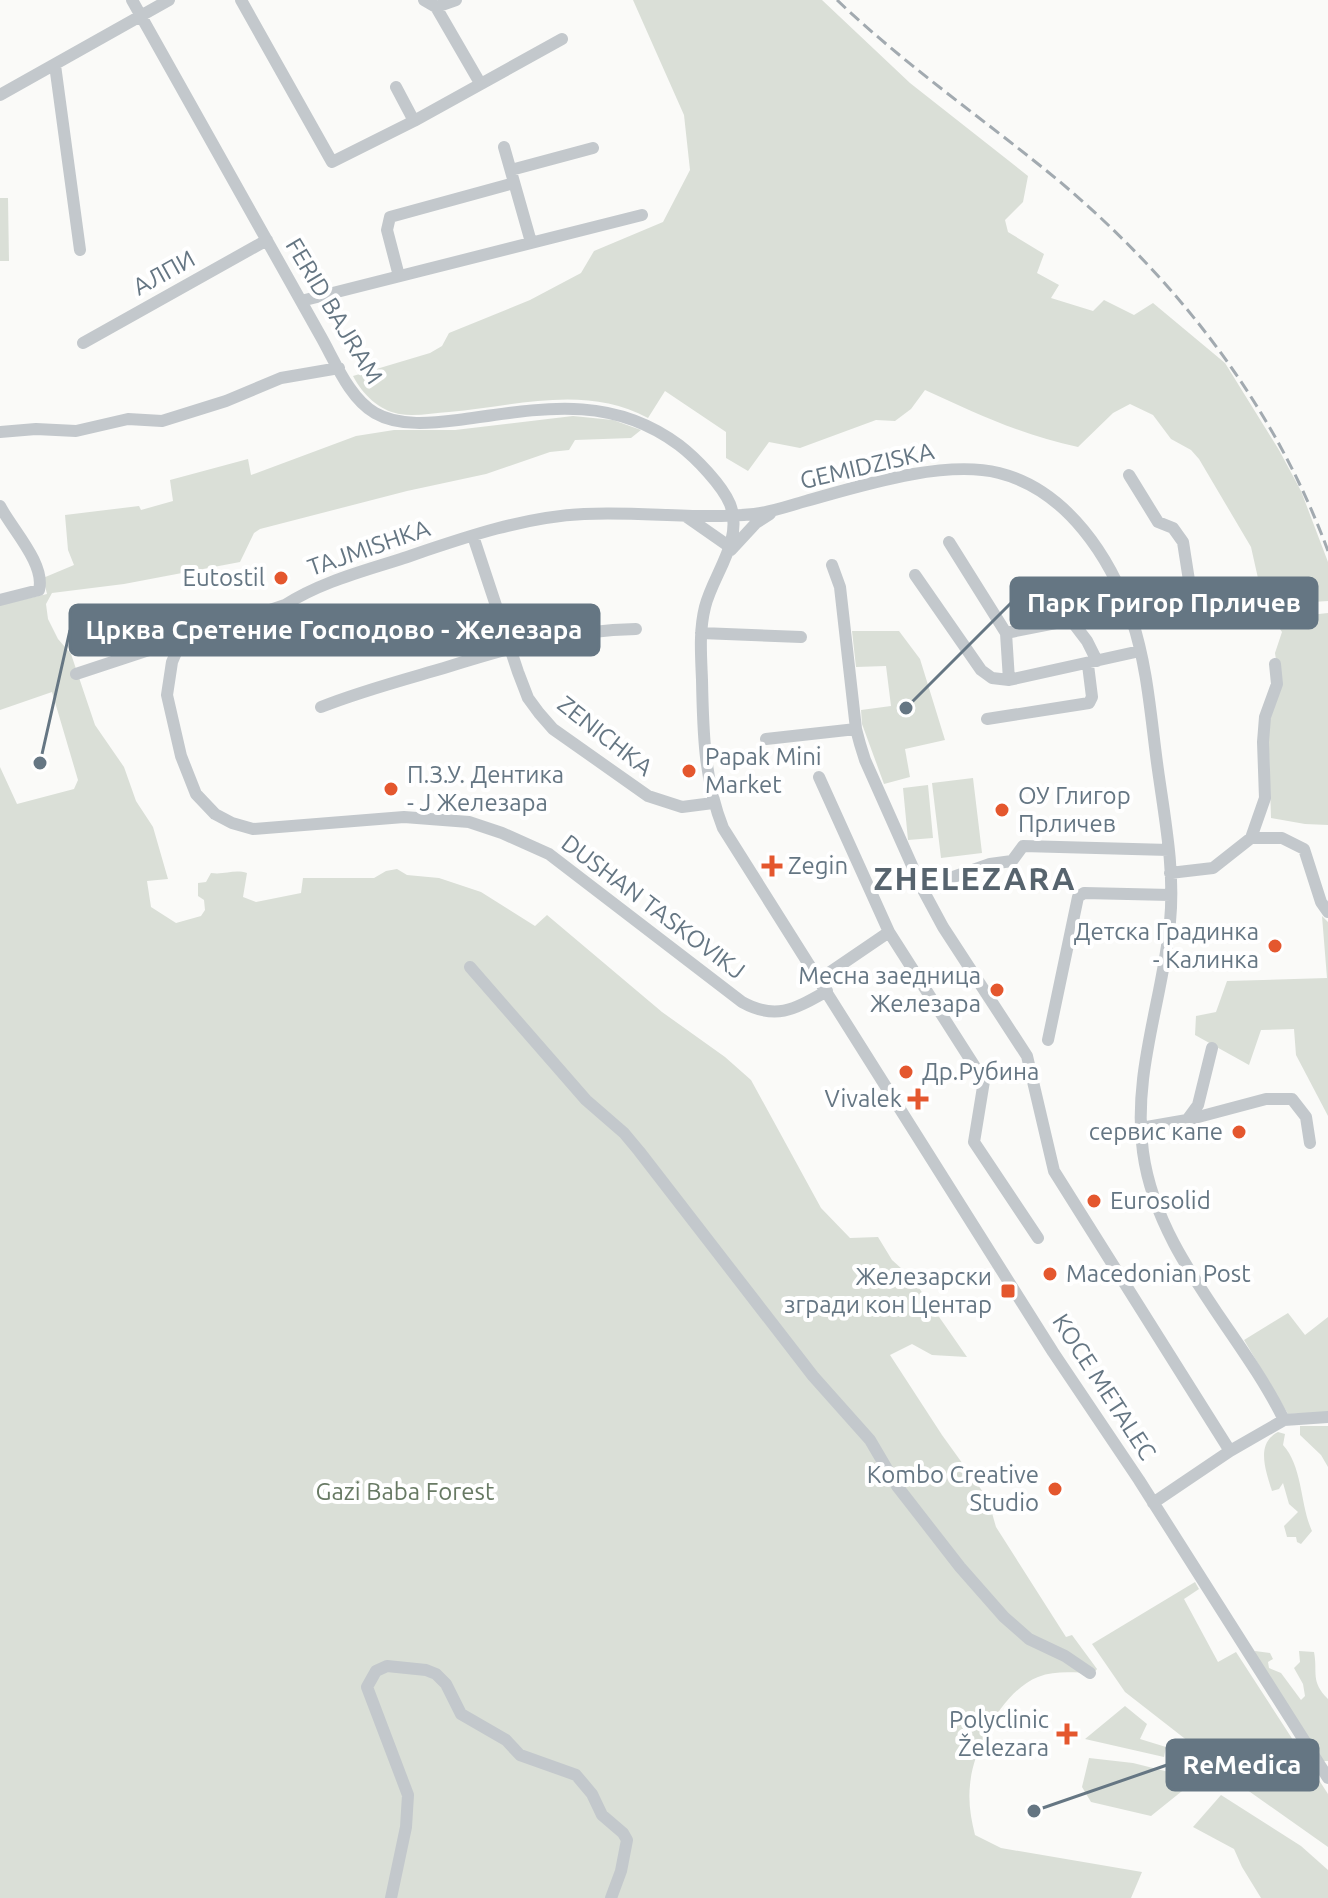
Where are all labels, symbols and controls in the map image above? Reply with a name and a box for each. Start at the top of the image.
street label: FERID BAJRAM [280,233,389,388]
street label: АЛПИ [128,245,199,300]
street label: GEMIDZISKA [797,437,937,494]
street label: TAJMISHKA [304,514,434,581]
place label: Eutostil [183,564,265,591]
marker: Eutostil [272,569,290,587]
callout: Парк Григор Прличев [1011,578,1317,628]
text: Парк Григор Прличев [1027,588,1301,617]
callout: Црква Сретение Господово - Железара [70,605,599,655]
text: Црква Сретение Господово - Железара [86,615,582,644]
street label: ZENICHKA [553,690,658,781]
place label: Papak Mini Market [705,743,822,798]
place label: П.З.У. Дентика - Ј Железара [407,761,564,816]
marker: Papak Mini Market [680,762,698,780]
marker: П.З.У. Дентика - Ј Железара [382,780,400,798]
place label: ОУ Глигор Прличев [1018,782,1131,837]
marker: ОУ Глигор Прличев [993,801,1011,819]
street label: DUSHAN TASKOVIKJ [556,829,750,984]
place label: Zegin [788,852,848,879]
marker: Zegin [763,857,781,875]
district label: ZHELEZARA [873,860,1077,896]
place label: Детска Градинка - Калинка [1074,918,1259,973]
marker: Детска Градинка - Калинка [1266,937,1284,955]
place label: Месна заедница Железара [798,962,981,1017]
marker: Месна заедница Железара [988,981,1006,999]
place label: Др.Рубина [922,1058,1039,1085]
marker: Др.Рубина [897,1063,915,1081]
place label: Vivalek [825,1085,902,1112]
marker: Vivalek [909,1090,927,1108]
place label: сервис капе [1089,1118,1223,1145]
marker: сервис капе [1230,1123,1248,1141]
place label: Eurosolid [1110,1187,1211,1214]
marker: Eurosolid [1085,1192,1103,1210]
place label: Macedonian Post [1066,1260,1251,1287]
place label: Железарски згради кон Центар [784,1263,992,1318]
marker: Macedonian Post [1041,1265,1059,1283]
marker: Железарски згради кон Центар [999,1282,1017,1300]
street label: KOCE METALEC [1047,1309,1162,1465]
place label: Kombo Creative Studio [867,1461,1039,1516]
park label: Gazi Baba Forest [316,1478,495,1505]
marker: Kombo Creative Studio [1046,1480,1064,1498]
place label: Polyclinic Železara [949,1706,1049,1761]
marker: Polyclinic Železara [1056,1723,1078,1745]
callout: ReMedica [1167,1740,1318,1790]
text: ReMedica [1183,1750,1301,1779]

